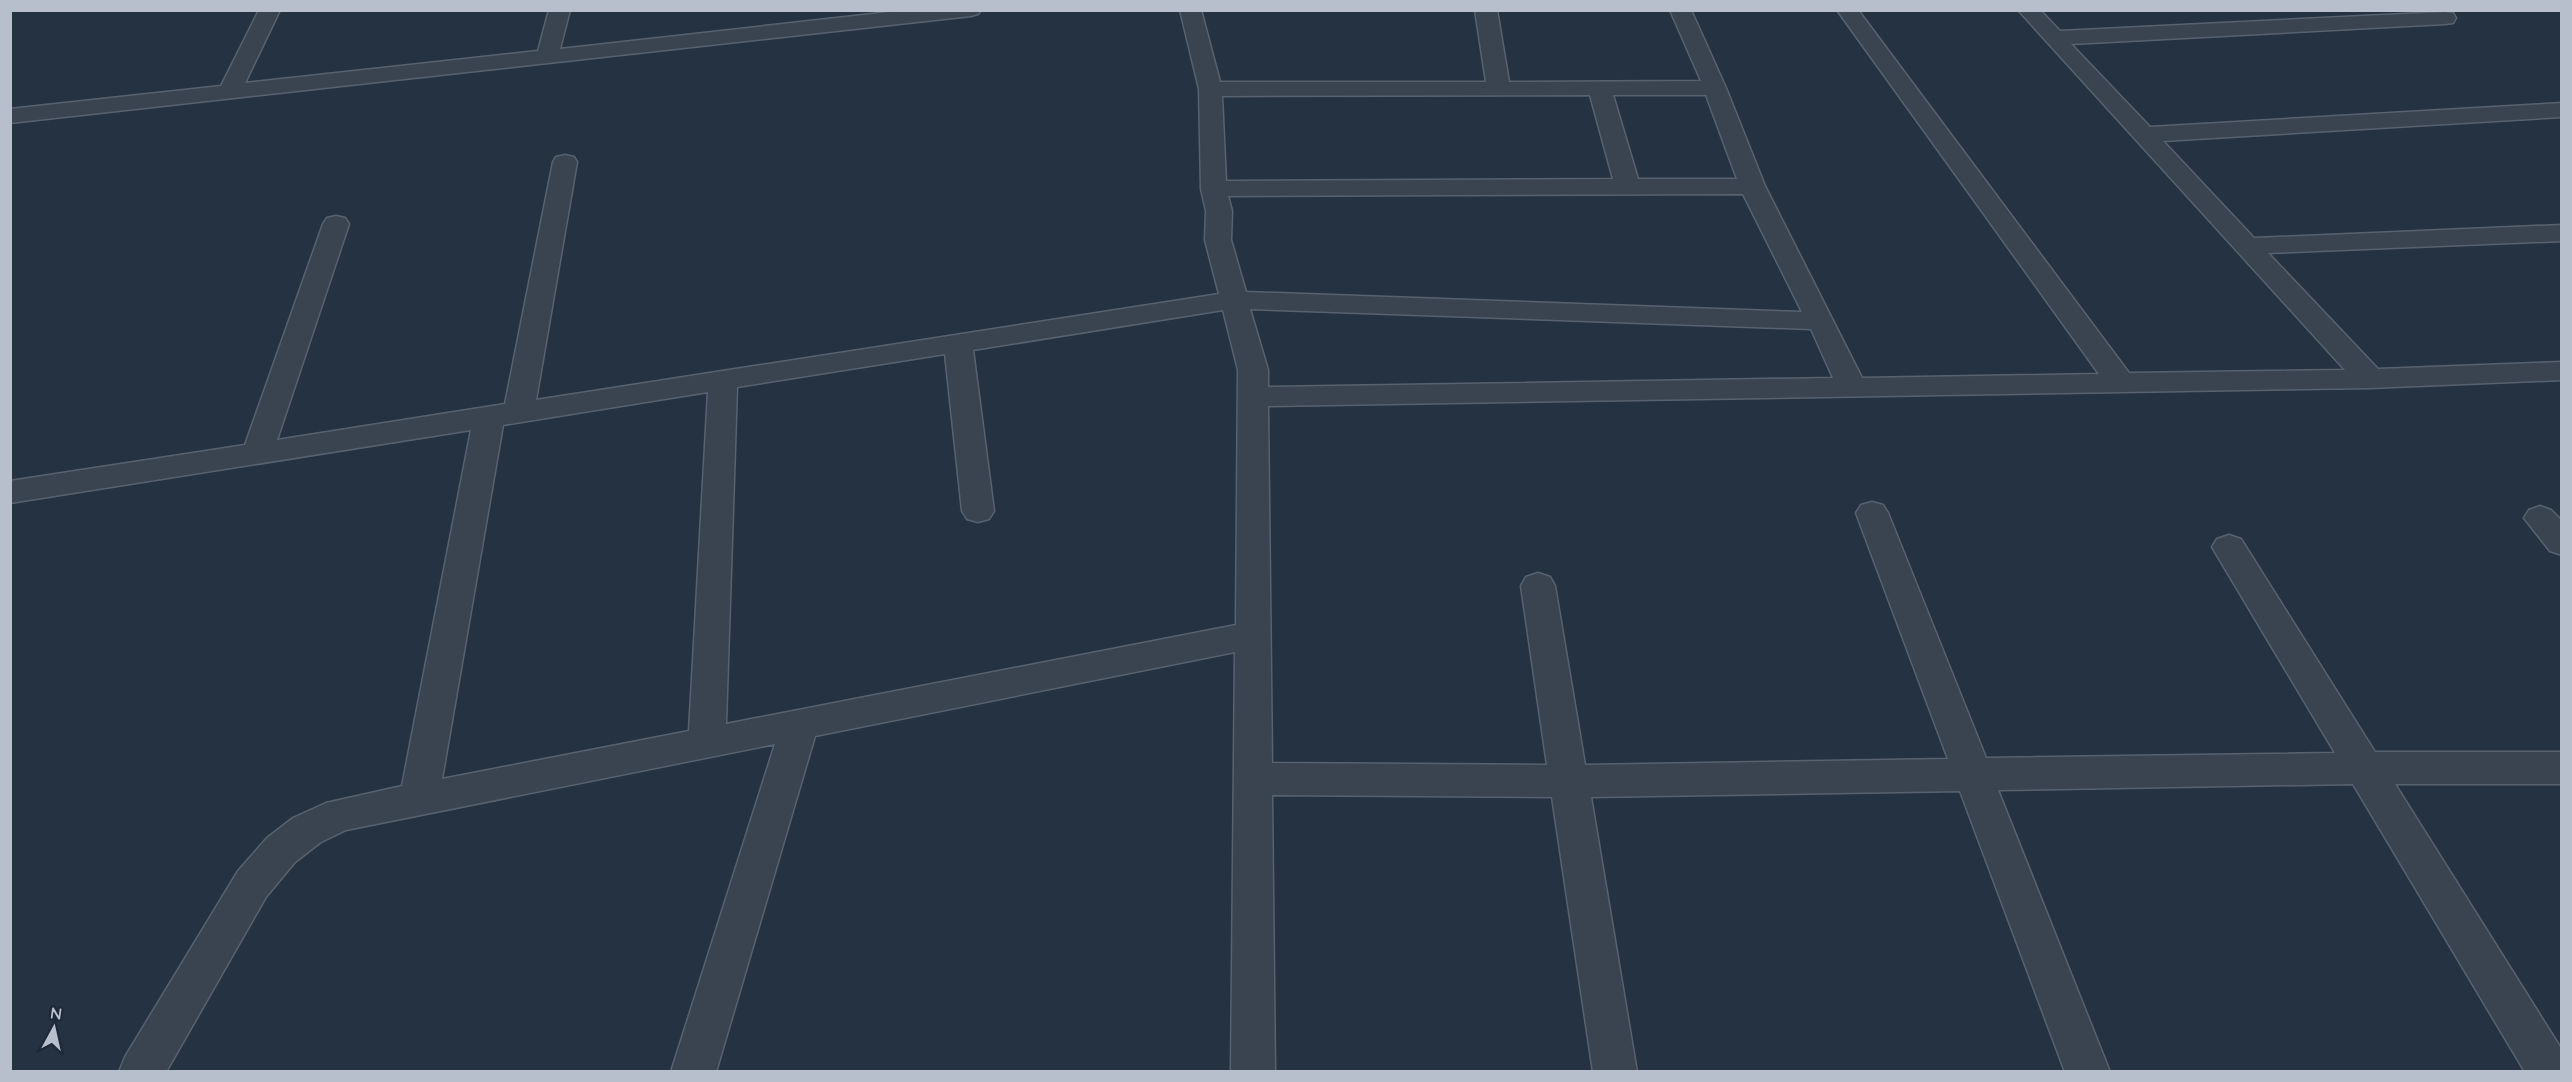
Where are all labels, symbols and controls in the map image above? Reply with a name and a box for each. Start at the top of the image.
north arrow [24,998,84,1058]
text: N [49,1002,63,1024]

